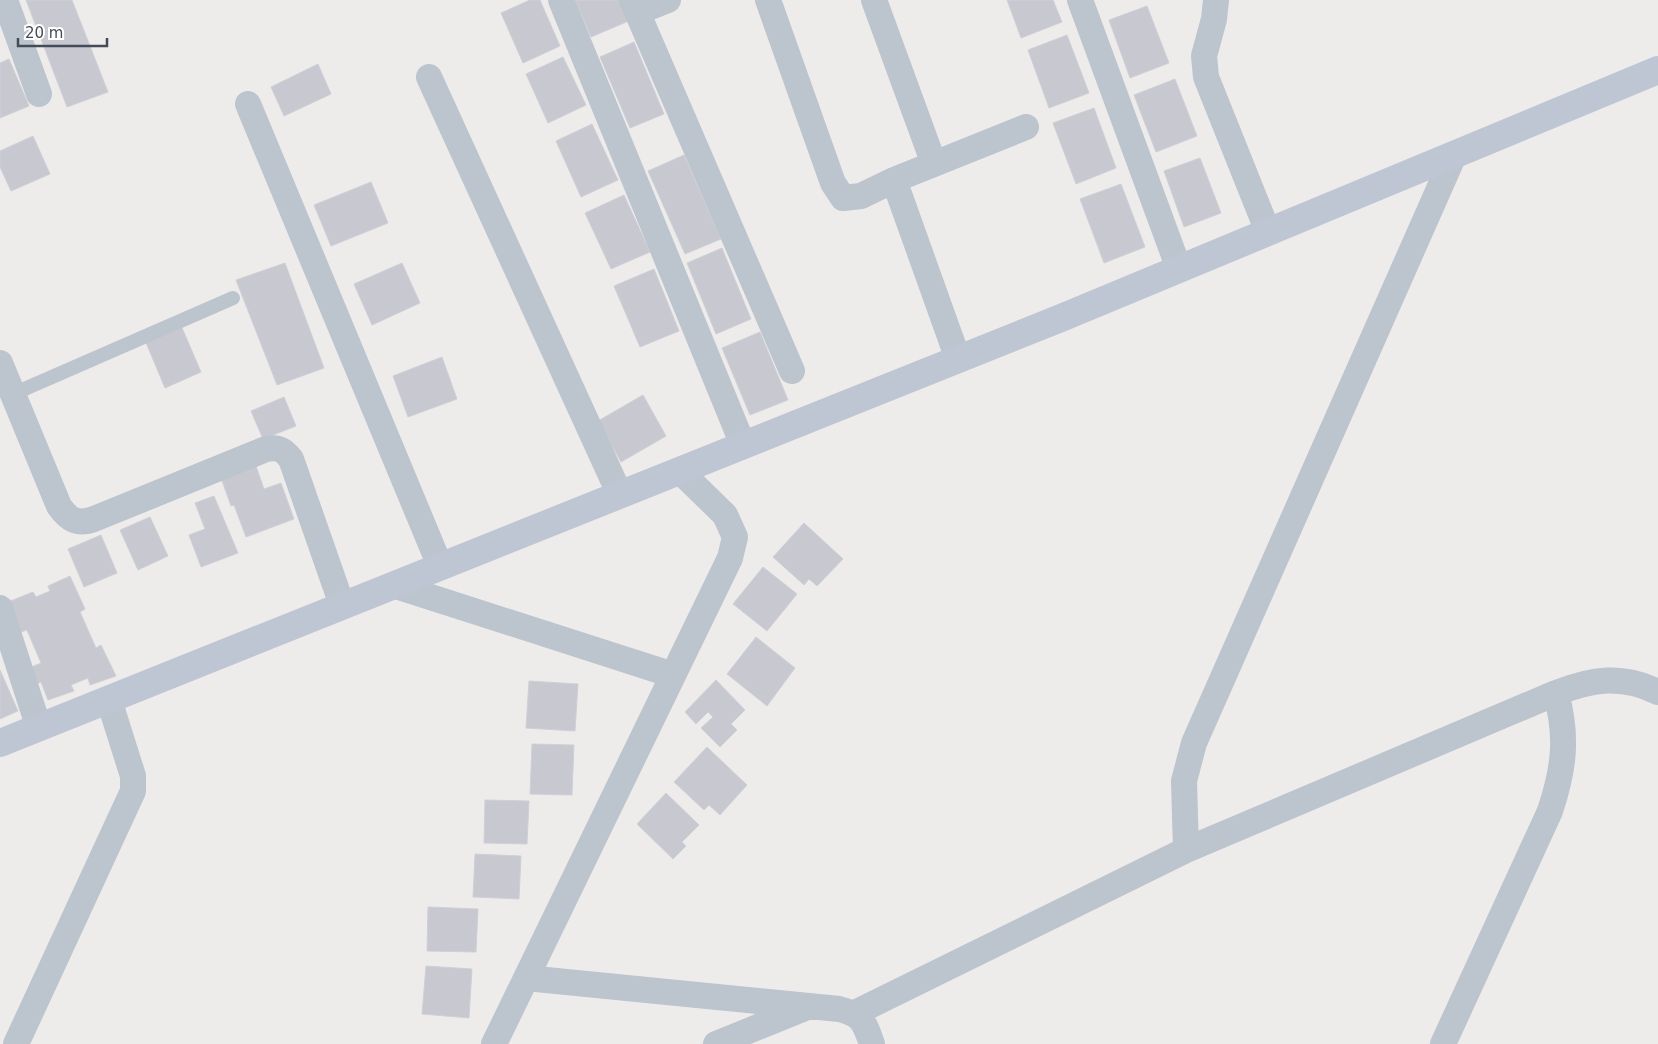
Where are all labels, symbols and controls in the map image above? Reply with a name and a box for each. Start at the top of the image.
scale bar [18,15,106,47]
text: 20 m [25,24,63,42]

